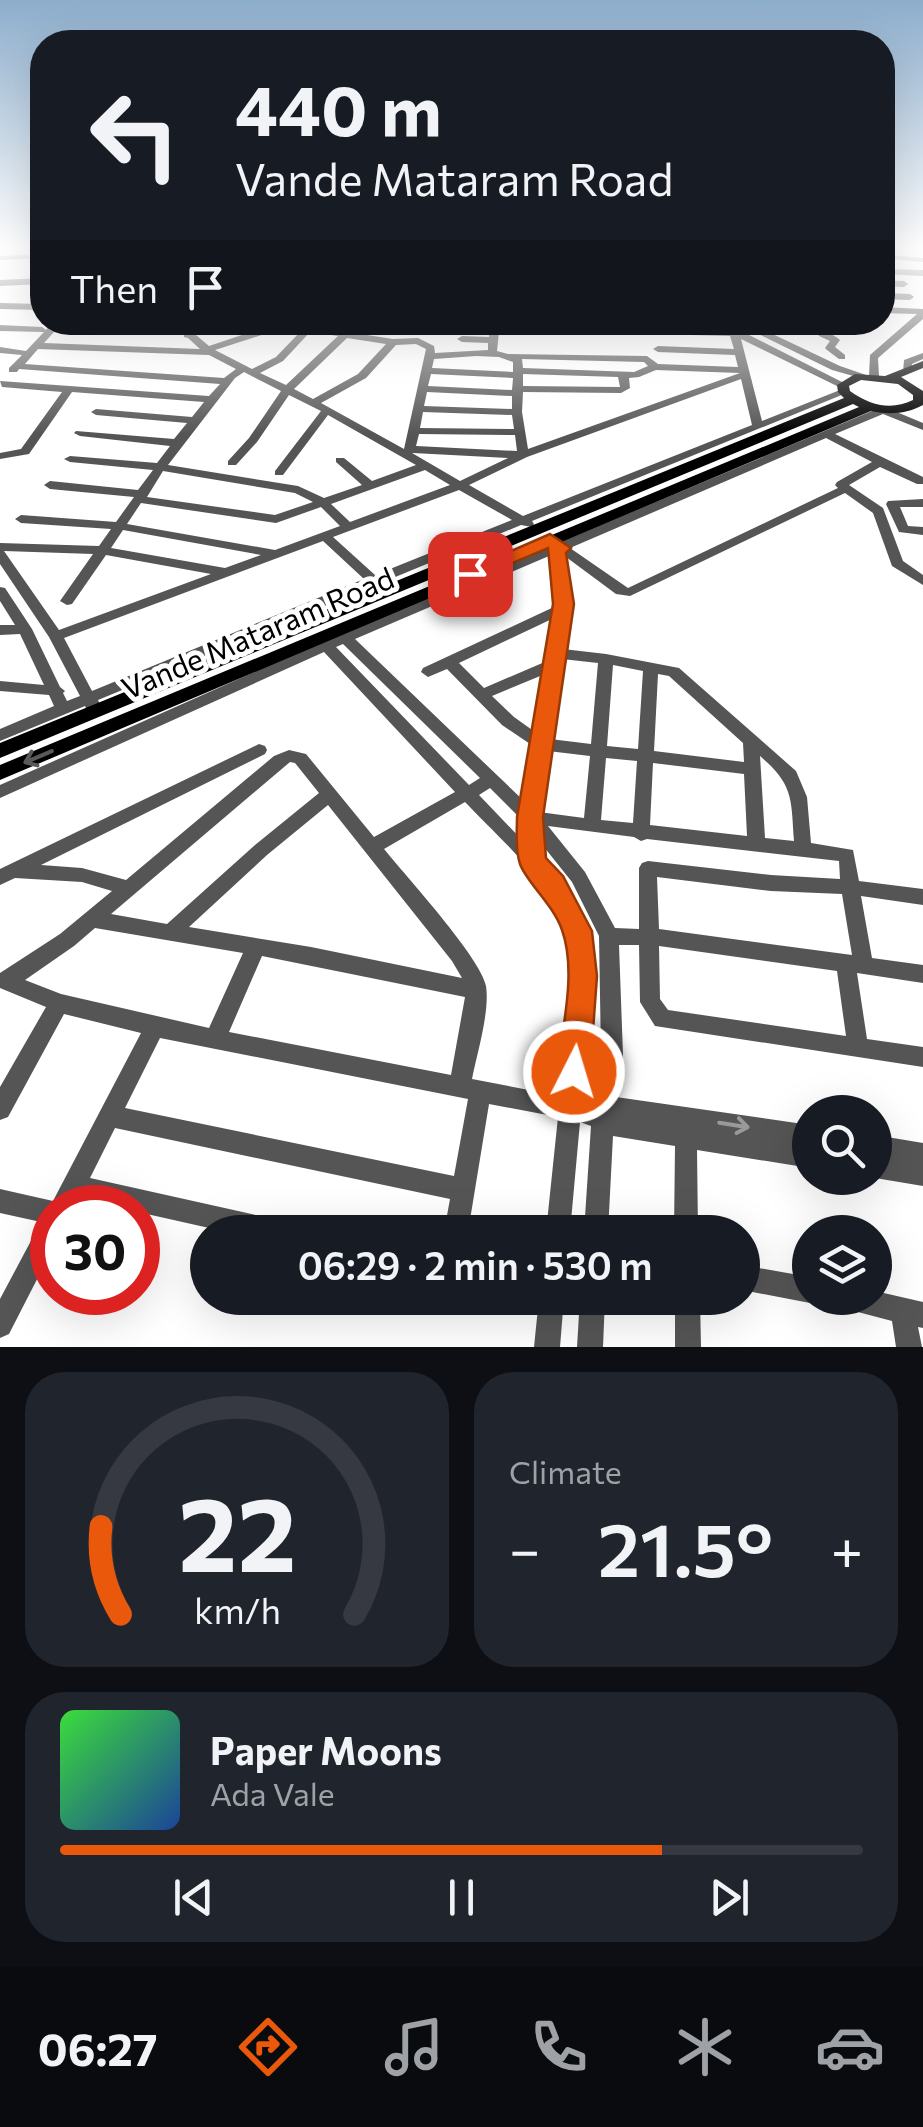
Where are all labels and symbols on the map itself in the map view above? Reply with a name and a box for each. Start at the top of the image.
pin [428,532,513,617]
street label: Vande Mataram Road [115,558,399,706]
one-way arrow [23,749,54,767]
position arrow [522,1020,626,1124]
one-way arrow [717,1116,750,1134]
speed limit sign: 30 [30,1185,160,1315]

